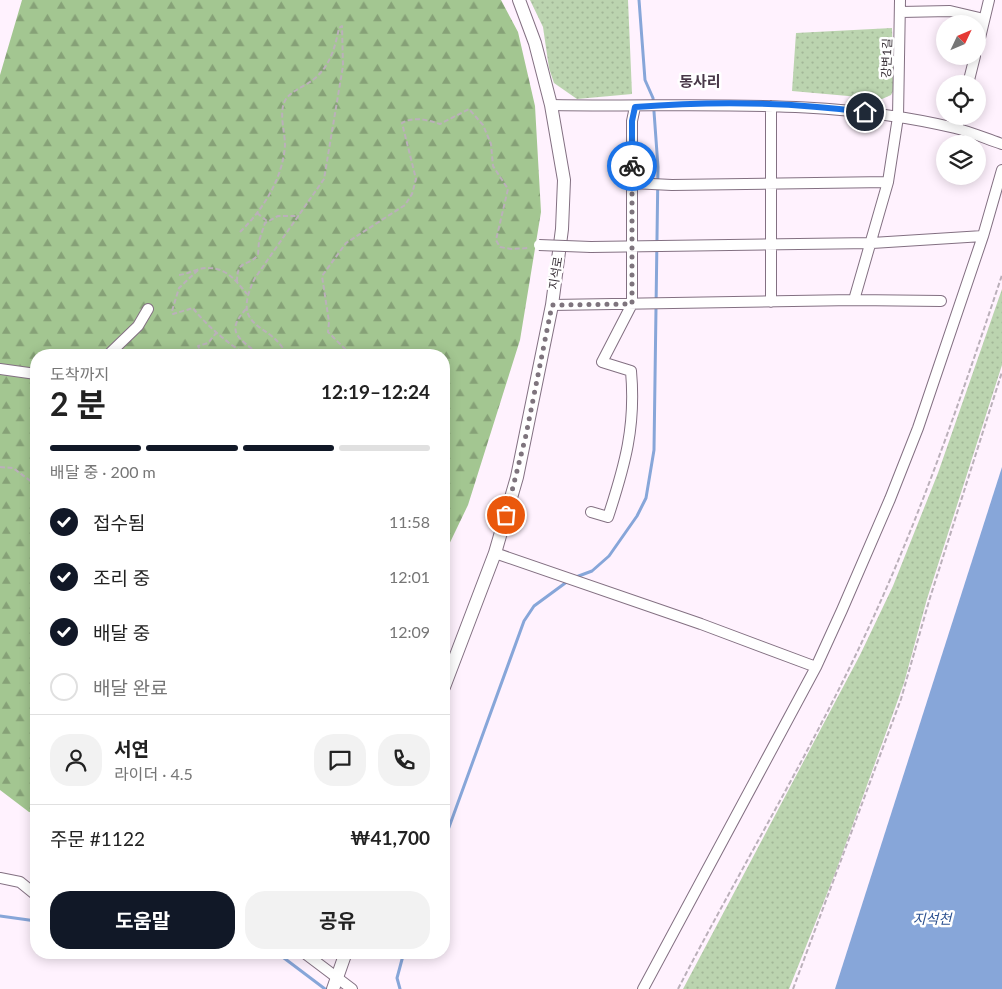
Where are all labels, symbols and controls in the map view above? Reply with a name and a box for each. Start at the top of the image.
north arrow [936,15,986,65]
map controls [936,15,986,185]
street label: 강변1길 [878,38,895,78]
district label: 동사리 [679,72,721,90]
button: locate [936,75,986,125]
pin [844,91,886,133]
icon: home [851,98,879,126]
button: layers [936,135,986,185]
courier [607,141,657,191]
icon: bike [618,152,646,180]
street label: 지석로 [546,255,566,290]
text: 도착까지 [50,364,109,383]
text: 12:19–12:24 [321,380,430,403]
text: 2 분 [50,384,106,423]
text: 배달 중 · 200 m [50,462,156,481]
pin [485,494,527,536]
icon: bag [492,501,520,529]
icon: check [50,508,78,536]
text: 접수됨 [93,511,145,534]
text: 11:58 [389,512,430,531]
icon: check [50,563,78,591]
text: 조리 중 [93,566,150,589]
text: 12:01 [389,567,430,586]
icon: check [50,618,78,646]
text: 배달 중 [93,621,150,644]
text: 12:09 [389,622,430,641]
text: 배달 완료 [93,676,168,699]
button: person [50,734,102,786]
button: chat [314,734,366,786]
button: phone [378,734,430,786]
text: 서연 [114,737,149,760]
text: 라이더 · 4.5 [114,764,193,783]
text: ₩41,700 [350,826,430,849]
text: 주문 #1122 [50,827,145,850]
button: 도움말 [50,891,235,949]
button: 공유 [245,891,430,949]
water label: 지석천 [913,910,952,927]

